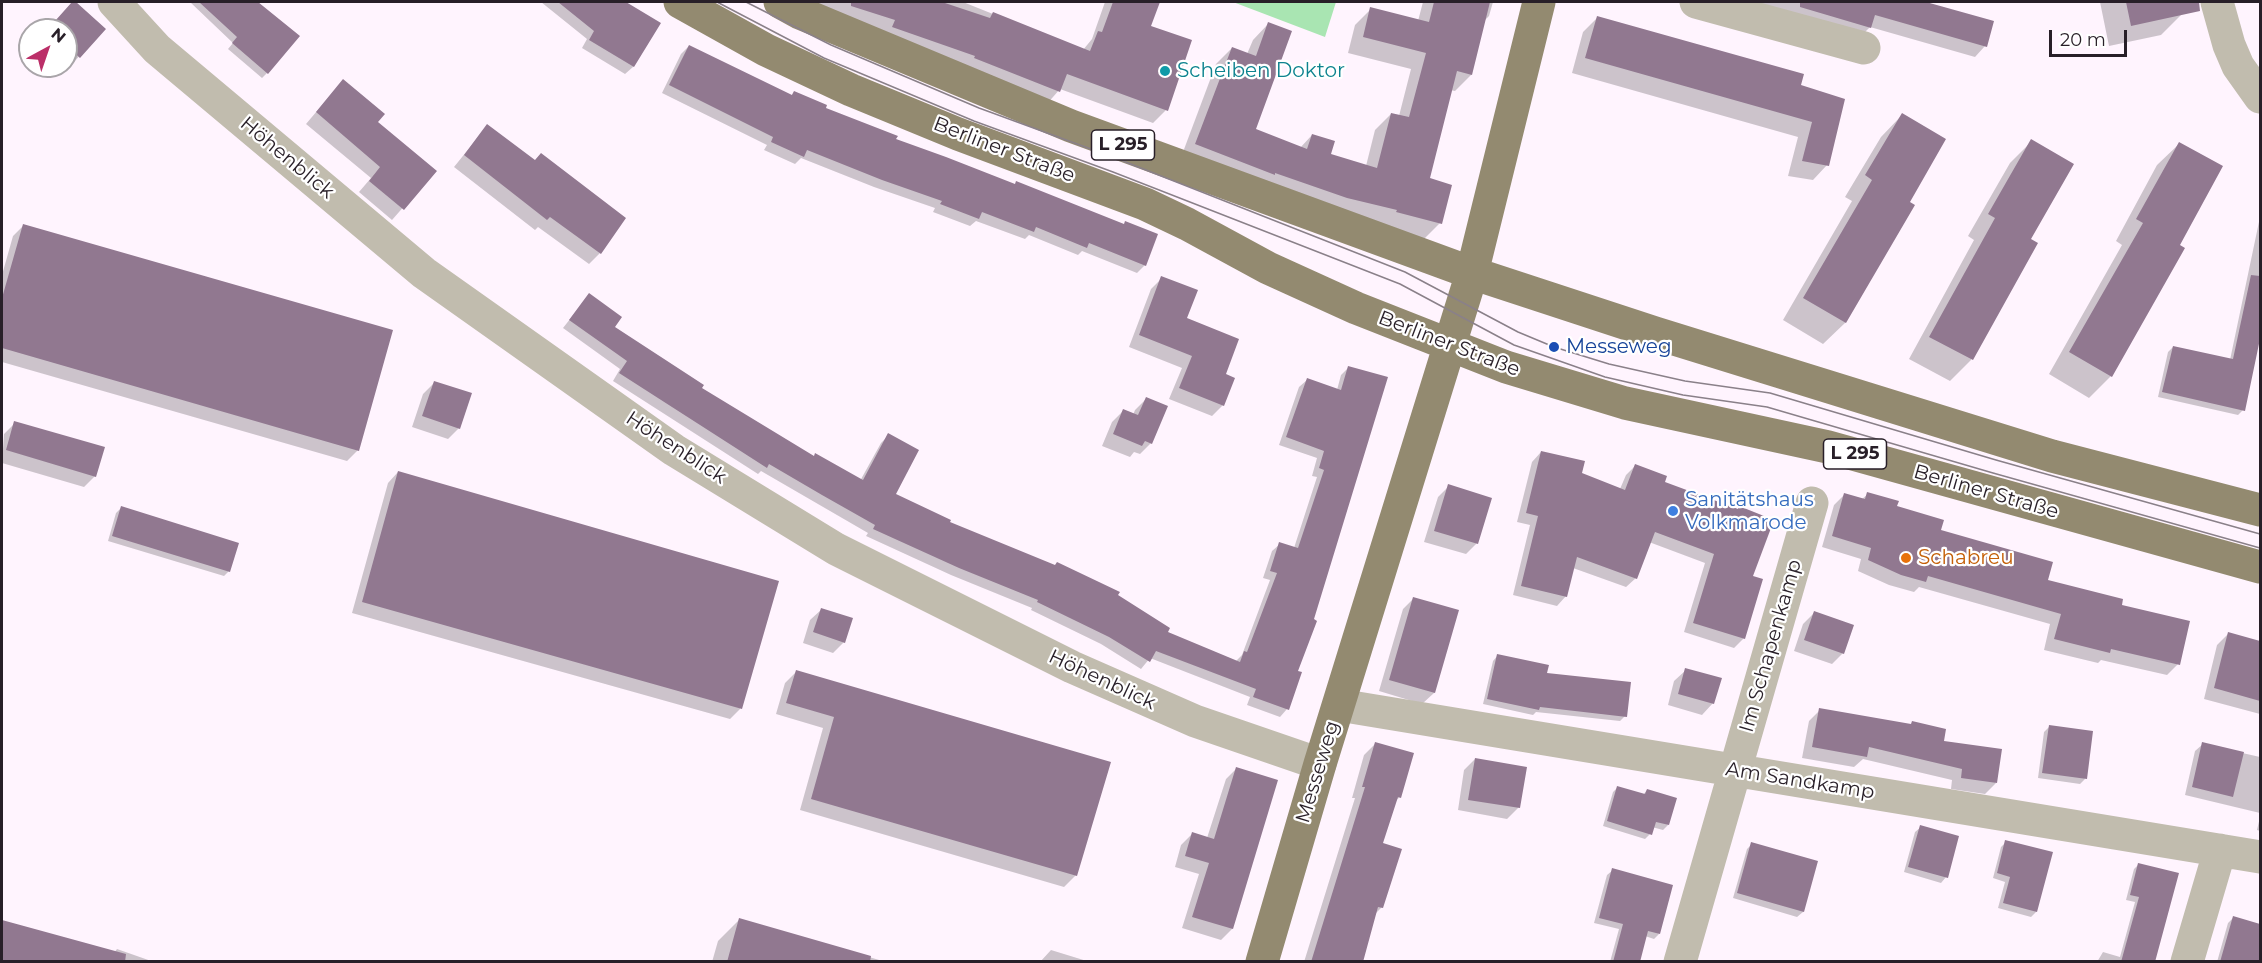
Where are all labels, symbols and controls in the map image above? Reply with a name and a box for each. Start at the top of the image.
north arrow [18,18,78,78]
scale bar [2052,18,2130,56]
text: N [48,24,70,47]
text: 20 m [2060,29,2106,51]
place label: Scheiben Doktor [1177,59,1345,83]
marker: Scheiben Doktor [1158,64,1172,78]
street label: Höhenblick [235,112,339,204]
street label: Berliner Straße [930,112,1078,188]
road number: L 295 [1092,130,1154,160]
street label: Berliner Straße [1375,306,1523,382]
place label: Messeweg [1566,335,1672,359]
marker: Messeweg [1547,340,1561,354]
street label: Höhenblick [621,407,731,489]
road number: L 295 [1824,439,1886,469]
street label: Berliner Straße [1911,460,2061,524]
place label: Sanitätshaus Volkmarode [1685,488,1814,535]
marker: Sanitätshaus Volkmarode [1666,504,1680,518]
place label: Schabreu [1918,546,2014,570]
marker: Schabreu [1899,551,1913,565]
street label: Im Schapenkamp [1735,557,1807,735]
street label: Höhenblick [1045,645,1159,715]
street label: Messeweg [1291,718,1345,826]
street label: Am Sandkamp [1724,757,1876,805]

